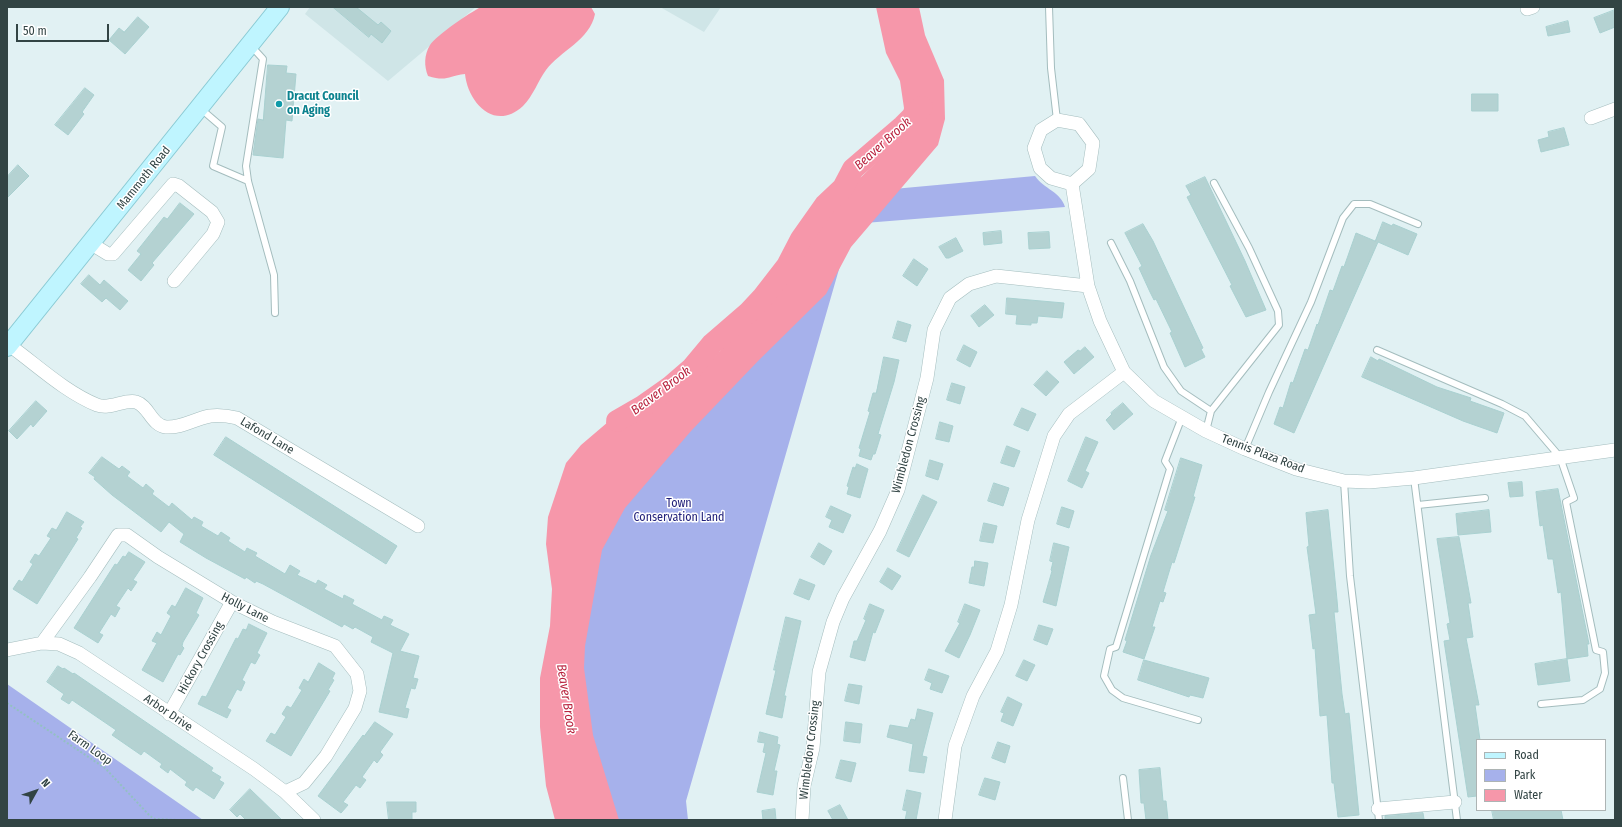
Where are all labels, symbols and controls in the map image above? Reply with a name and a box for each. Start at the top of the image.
scale bar [18,16,111,42]
text: 50 m [23,24,47,38]
place label: Dracut Council on Aging [287,90,359,118]
marker: Dracut Council on Aging [274,99,284,109]
water label: Beaver Brook [852,115,914,173]
street label: Mammoth Road [114,144,174,212]
water label: Beaver Brook [628,364,694,418]
street label: Wimbledon Crossing [889,395,929,495]
street label: Lafond Lane [238,414,296,458]
street label: Tennis Plaza Road [1219,432,1307,476]
park label: Town Conservation Land [633,497,725,525]
street label: Holly Lane [219,590,271,626]
street label: Hickory Crossing [175,619,227,697]
water label: Beaver Brook [553,663,579,735]
street label: Arbor Drive [141,691,195,735]
street label: Wimbledon Crossing [797,700,823,800]
street label: Farm Loop [65,728,115,768]
legend [1476,739,1606,811]
text: Road [1514,748,1539,762]
text: Park [1514,768,1535,782]
north arrow [16,771,56,811]
text: N [38,776,53,790]
text: Water [1514,788,1542,802]

